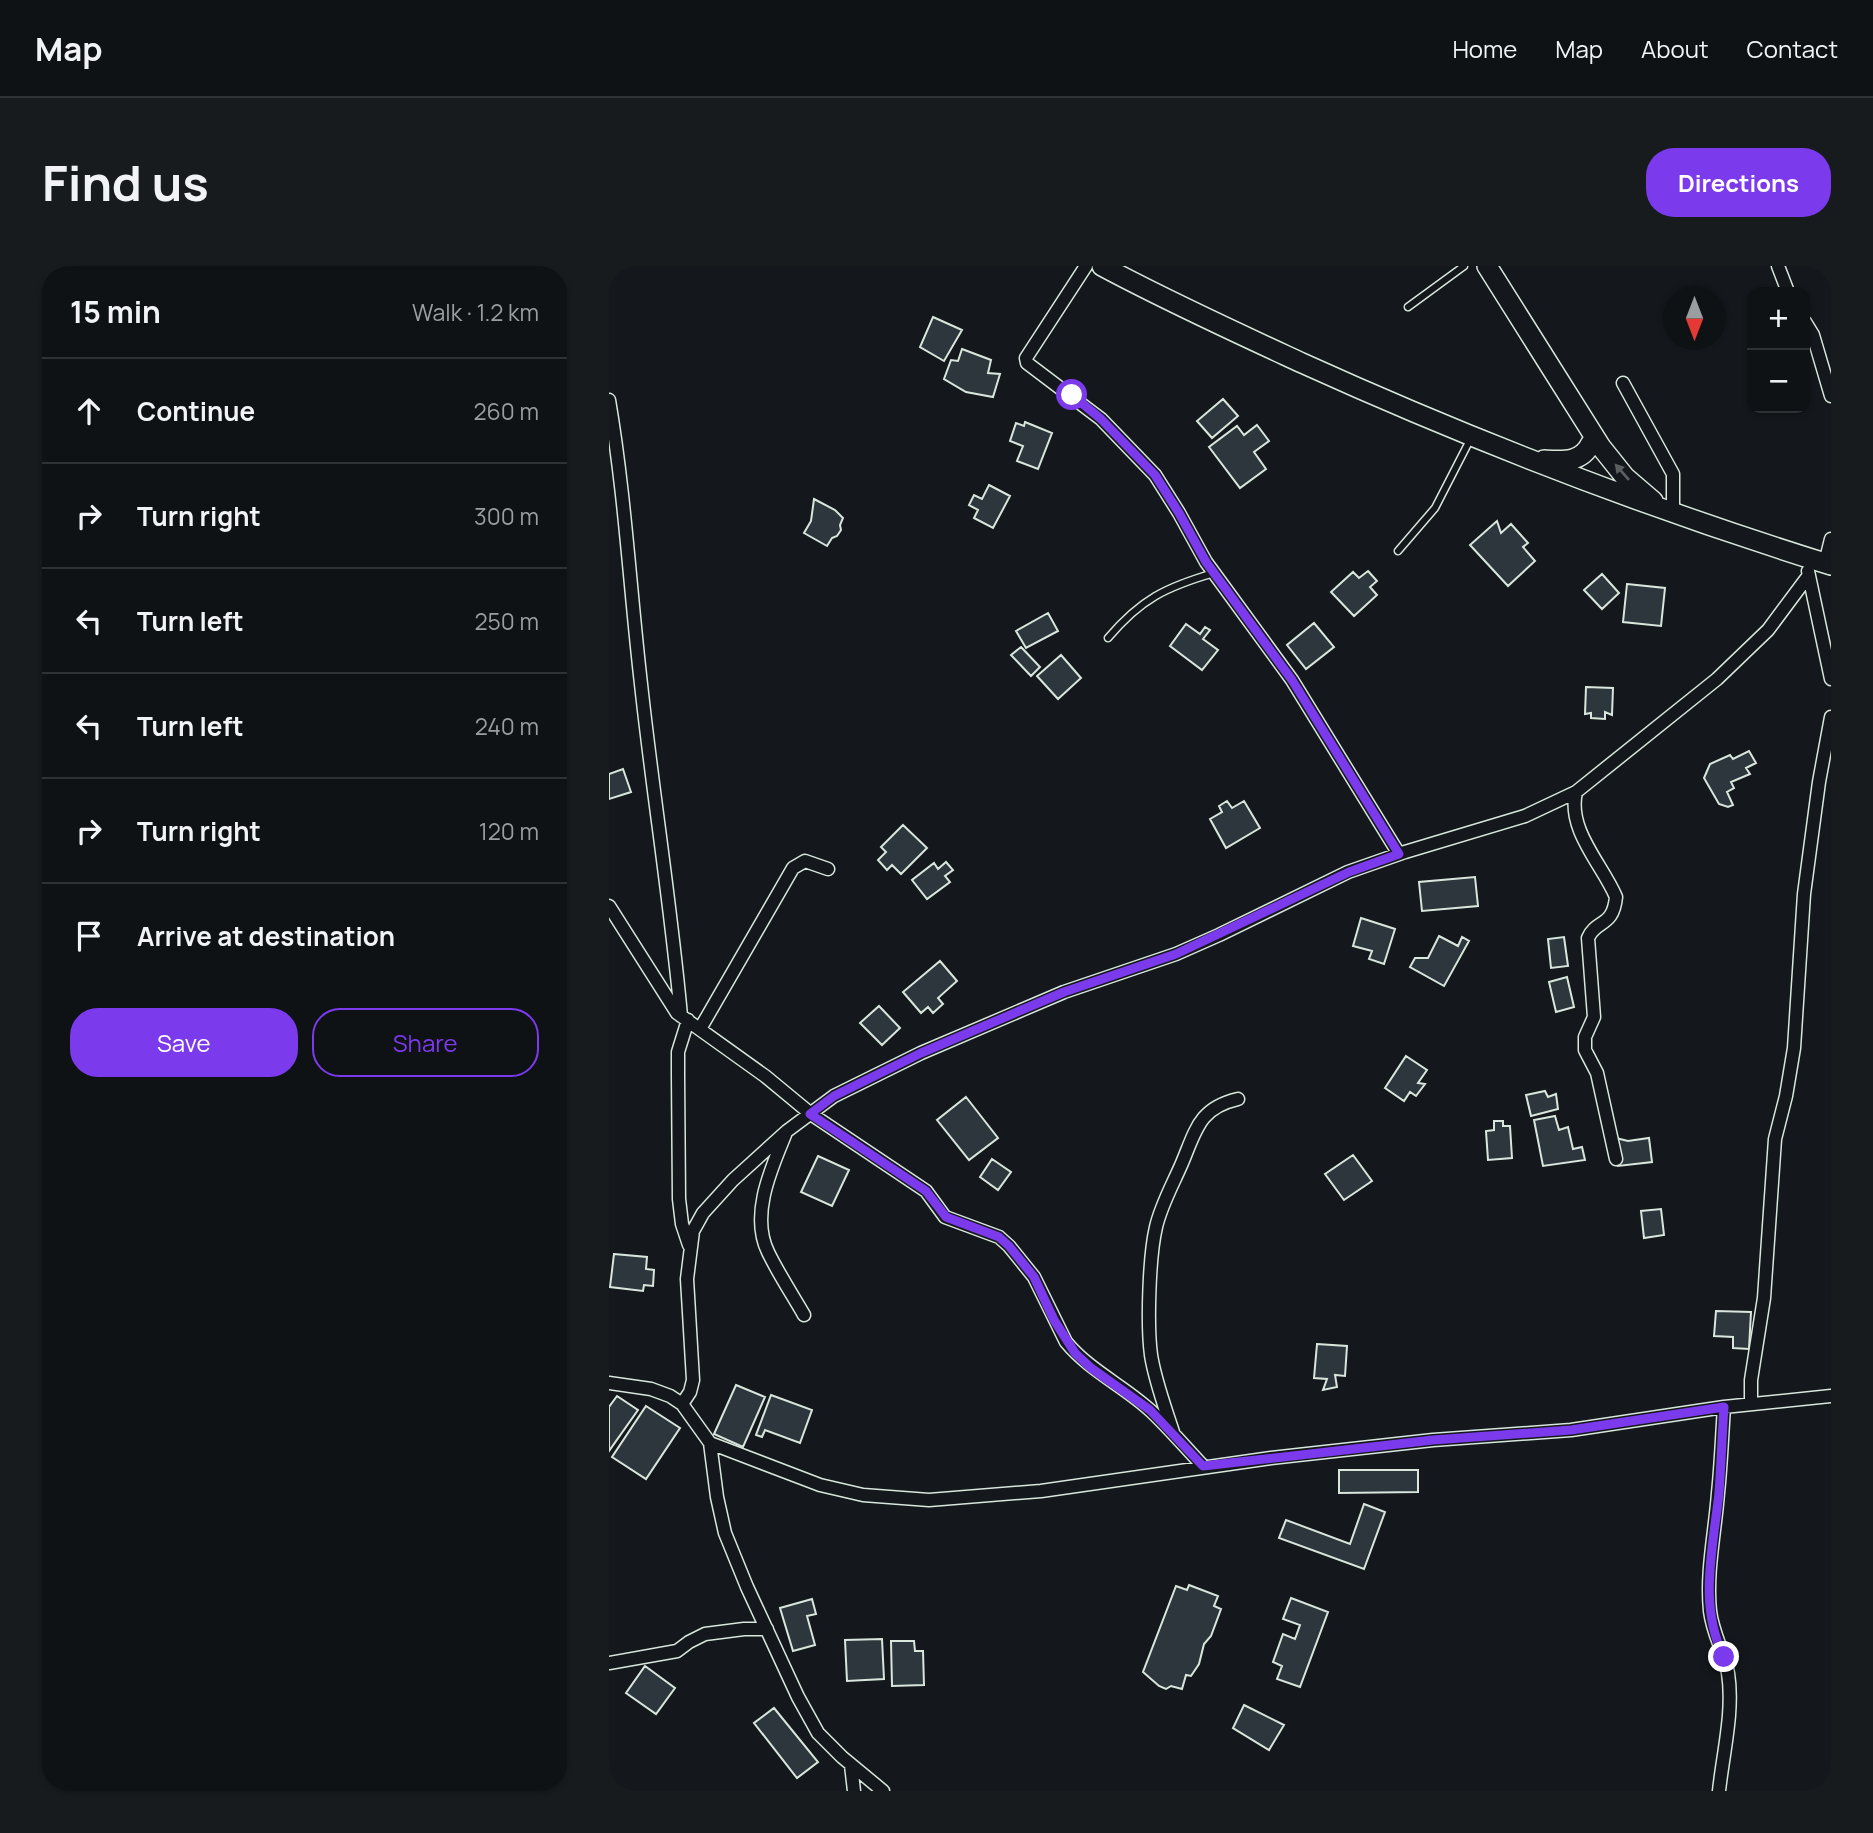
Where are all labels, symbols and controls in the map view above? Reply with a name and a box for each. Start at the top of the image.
text: Map [35,26,103,71]
text: Home [1452,32,1517,65]
text: Map [1555,32,1603,65]
text: About [1641,32,1709,65]
text: Contact [1747,32,1838,65]
button: Directions [1646,148,1831,217]
text: Find us [42,149,209,216]
north arrow [1663,287,1726,350]
map controls [1747,287,1810,413]
button: + [1747,287,1810,350]
text: 15 min [70,291,161,332]
text: Walk · 1.2 km [412,296,539,328]
button: − [1747,350,1810,413]
route start [1056,379,1087,410]
icon: ahead [70,392,108,430]
text: Continue [137,393,255,429]
text: 260 m [473,395,539,427]
one-way arrow [1615,464,1630,481]
icon: right [70,497,108,535]
text: Turn right [137,498,261,534]
text: 300 m [474,500,539,532]
icon: left [70,602,108,640]
text: Turn left [137,603,244,639]
text: 250 m [474,605,539,637]
icon: left [70,707,108,745]
text: Turn left [137,708,244,744]
text: 240 m [475,710,539,742]
icon: right [70,812,108,850]
text: Turn right [137,813,261,849]
text: 120 m [479,815,539,847]
icon: arrive [70,917,108,955]
text: Arrive at destination [137,918,395,954]
button: Save [70,1008,298,1077]
button: Share [312,1008,539,1077]
route end [1708,1641,1739,1672]

